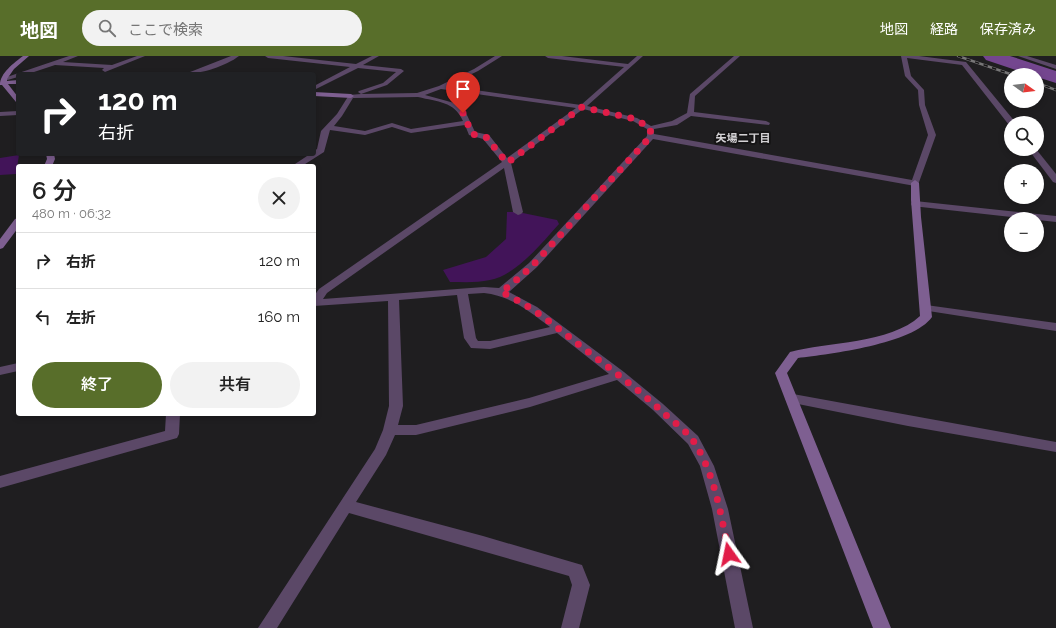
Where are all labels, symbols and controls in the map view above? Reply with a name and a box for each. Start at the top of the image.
search box [82,10,362,46]
icon: search [96,17,118,39]
text: 地図 [20,19,58,41]
text: ここで検索 [128,21,203,39]
text: 地図 [880,21,908,37]
text: 経路 [930,21,958,37]
text: 保存済み [980,21,1036,37]
north arrow [1004,68,1044,108]
map controls [1004,68,1044,252]
pin [446,72,480,113]
icon: arrive [452,78,474,100]
text: 120 m [98,84,178,117]
icon: right [32,88,84,140]
button: search [1004,116,1044,156]
text: 右折 [98,122,134,143]
district label: 矢場二丁目 [716,132,771,145]
button: + [1004,164,1044,204]
text: 6 分 [32,176,77,205]
button: close [258,177,300,219]
text: 480 m · 06:32 [32,206,111,221]
button: − [1004,212,1044,252]
icon: right [32,250,54,272]
text: 120 m [259,252,300,270]
text: 右折 [66,253,96,271]
icon: left [32,306,54,328]
text: 160 m [258,308,300,326]
text: 左折 [66,309,96,327]
button: 終了 [32,362,162,408]
button: 共有 [170,362,300,408]
position arrow [708,533,750,575]

